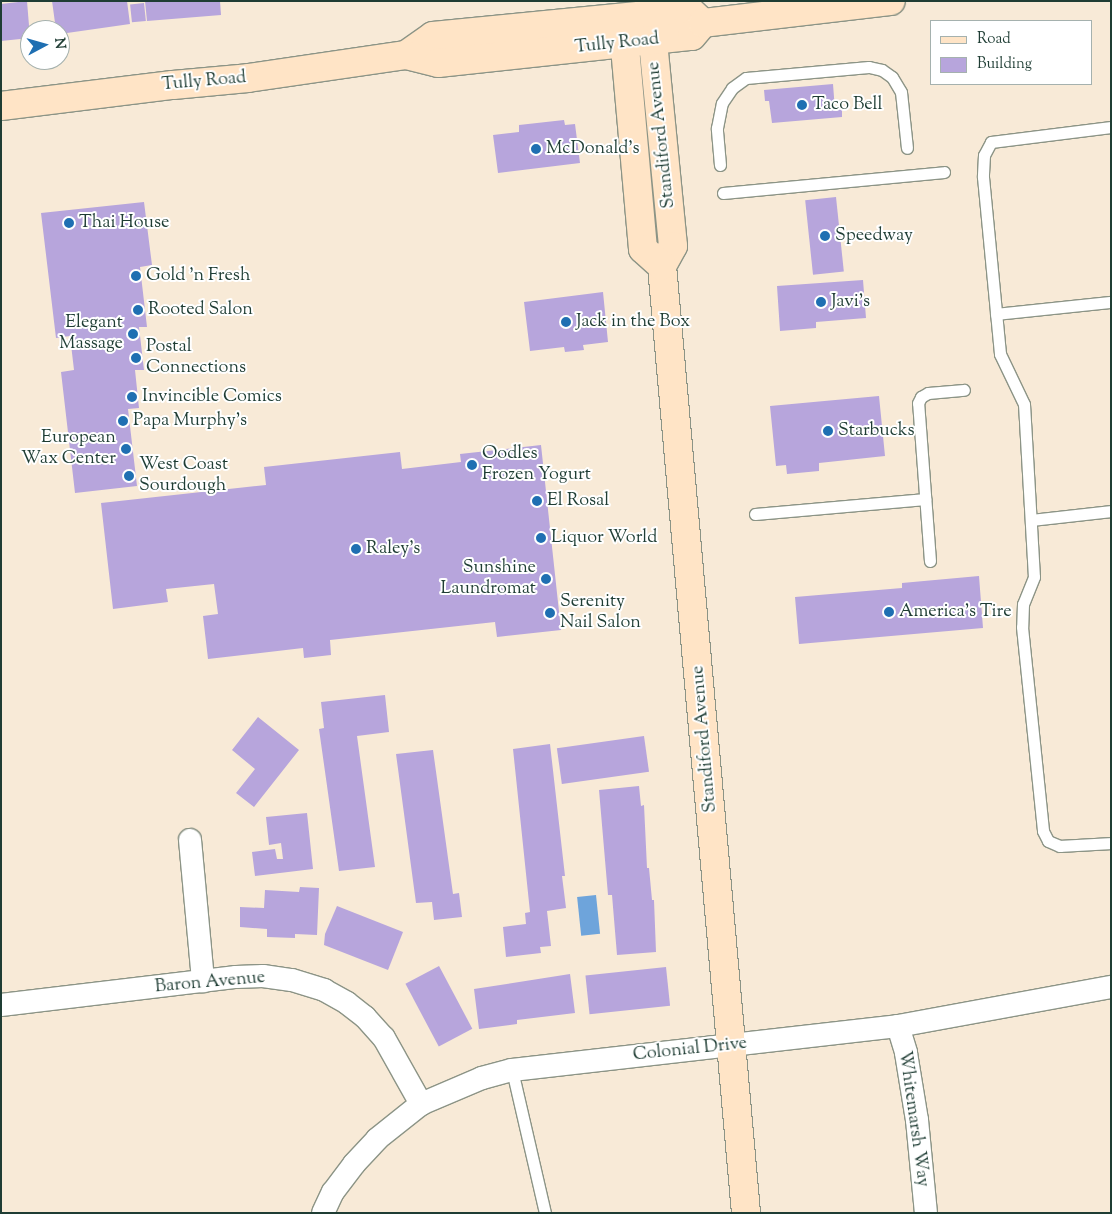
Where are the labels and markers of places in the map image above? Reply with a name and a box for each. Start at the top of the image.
place label: Taco Bell [812,94,883,116]
marker: Taco Bell [796,99,808,111]
place label: McDonald's [546,138,640,160]
marker: McDonald's [530,143,542,155]
place label: Thai House [79,212,169,234]
marker: Thai House [63,217,75,229]
place label: Speedway [835,225,913,247]
marker: Speedway [819,230,831,242]
place label: Gold 'n Fresh [146,265,250,287]
marker: Gold 'n Fresh [130,270,142,282]
place label: Javi's [831,291,870,313]
marker: Javi's [815,296,827,308]
place label: Rooted Salon [148,299,253,321]
marker: Rooted Salon [132,304,144,316]
place label: Jack in the Box [576,311,690,333]
place label: Elegant Massage [59,313,123,356]
marker: Jack in the Box [560,316,572,328]
marker: Elegant Massage [127,328,139,340]
place label: Postal Connections [146,337,246,379]
marker: Postal Connections [130,352,142,364]
place label: Invincible Comics [142,386,282,408]
marker: Invincible Comics [126,391,138,403]
place label: Papa Murphy's [133,410,247,432]
marker: Papa Murphy's [117,415,129,427]
place label: Starbucks [838,420,915,442]
marker: Starbucks [822,425,834,437]
place label: European Wax Center [21,428,116,470]
marker: European Wax Center [120,443,132,455]
place label: Oodles Frozen Yogurt [482,444,591,486]
place label: West Coast Sourdough [139,455,228,498]
marker: Oodles Frozen Yogurt [466,459,478,471]
marker: West Coast Sourdough [123,470,135,482]
place label: El Rosal [547,490,609,512]
marker: El Rosal [531,495,543,507]
place label: Liquor World [551,527,657,549]
marker: Liquor World [535,532,547,544]
place label: Raley's [366,538,420,560]
marker: Raley's [350,543,362,555]
place label: Sunshine Laundromat [441,558,536,600]
marker: Sunshine Laundromat [540,573,552,585]
place label: Serenity Nail Salon [560,592,641,634]
place label: America's Tire [899,601,1012,623]
marker: America's Tire [883,606,895,618]
marker: Serenity Nail Salon [544,607,556,619]

